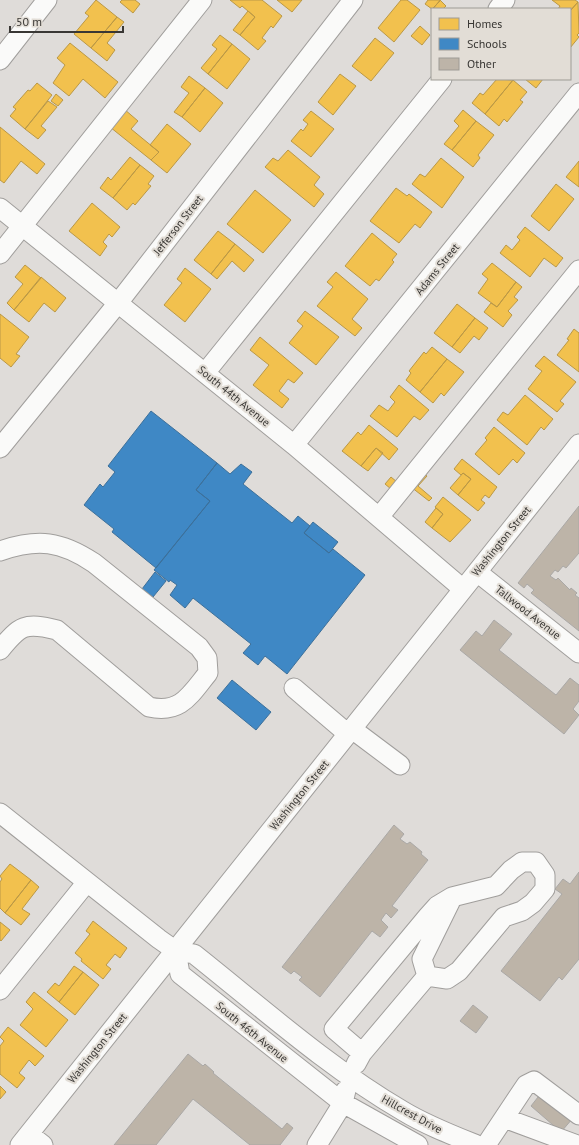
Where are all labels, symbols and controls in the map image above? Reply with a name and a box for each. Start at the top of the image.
scale bar [10,8,123,34]
legend [431,8,571,80]
text: 50 m [16,14,42,29]
text: Homes [467,16,502,31]
text: Schools [467,36,507,51]
text: Other [467,56,496,71]
street label: Jefferson Street [150,192,206,259]
street label: Adams Street [412,240,462,298]
street label: South 44th Avenue [195,363,273,430]
street label: Washington Street [468,503,534,579]
street label: Tallwood Avenue [492,582,564,642]
street label: Washington Street [266,757,332,833]
street label: South 46th Avenue [213,999,291,1066]
street label: Washington Street [64,1010,130,1086]
street label: Hillcrest Drive [379,1092,445,1137]

